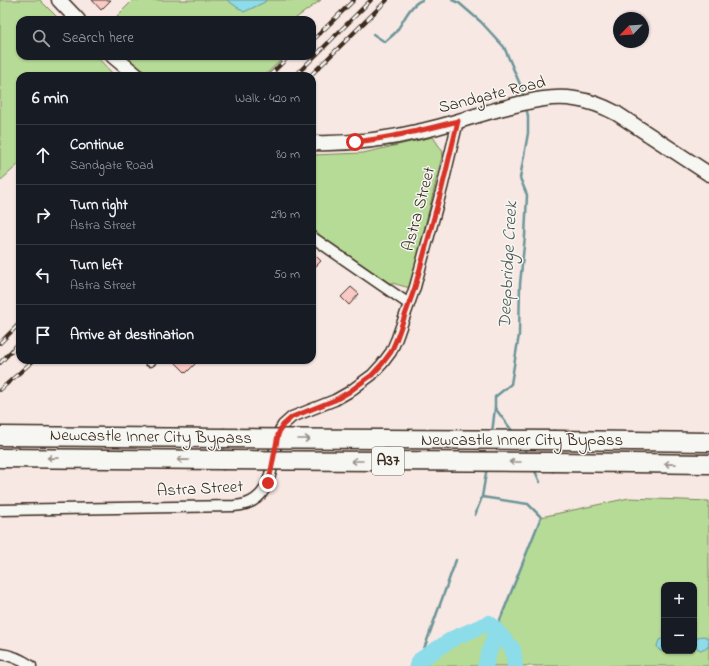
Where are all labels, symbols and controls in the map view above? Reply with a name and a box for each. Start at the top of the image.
north arrow [613,12,649,48]
search box [16,16,316,60]
icon: search [30,27,52,49]
text: Search here [62,27,134,49]
street label: Sandgate Road [436,70,549,122]
text: 6 min [32,86,68,111]
text: Walk · 420 m [235,89,300,108]
route start [346,133,364,151]
text: Continue [70,134,124,156]
icon: ahead [32,144,54,166]
text: 80 m [276,145,300,164]
text: Sandgate Road [70,156,154,175]
street label: Astra Street [396,164,442,254]
text: Turn right [70,194,128,216]
water label: Deepbridge Creek [493,200,525,329]
icon: right [32,204,54,226]
text: 290 m [271,205,300,224]
text: Astra Street [70,216,136,235]
text: Turn left [70,254,123,276]
icon: left [32,264,54,286]
text: 50 m [274,265,300,284]
text: Astra Street [70,276,136,295]
icon: arrive [32,324,54,346]
text: Arrive at destination [70,324,194,346]
street label: Newcastle Inner City Bypass [50,423,252,452]
street label: Newcastle Inner City Bypass [421,428,623,454]
one-way arrow [297,435,310,443]
road number: A37 [372,447,404,475]
one-way arrow [47,454,60,462]
one-way arrow [177,456,190,464]
one-way arrow [351,457,364,465]
one-way arrow [509,458,522,466]
one-way arrow [664,460,677,468]
street label: Astra Street [156,474,244,504]
route end [259,474,277,492]
map controls [661,582,697,654]
button: + [661,582,697,618]
button: − [661,618,697,654]

